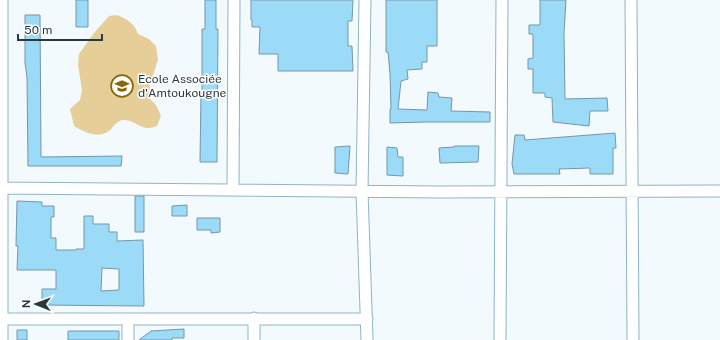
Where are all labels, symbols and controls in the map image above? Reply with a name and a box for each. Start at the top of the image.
scale bar [18,16,102,42]
text: 50 m [24,23,52,37]
place label: Ecole Associée d'Amtoukougne [138,72,227,100]
school or university icon: Ecole Associée d'Amtoukougne [109,73,135,99]
north arrow [16,284,56,324]
text: N [20,299,32,308]

